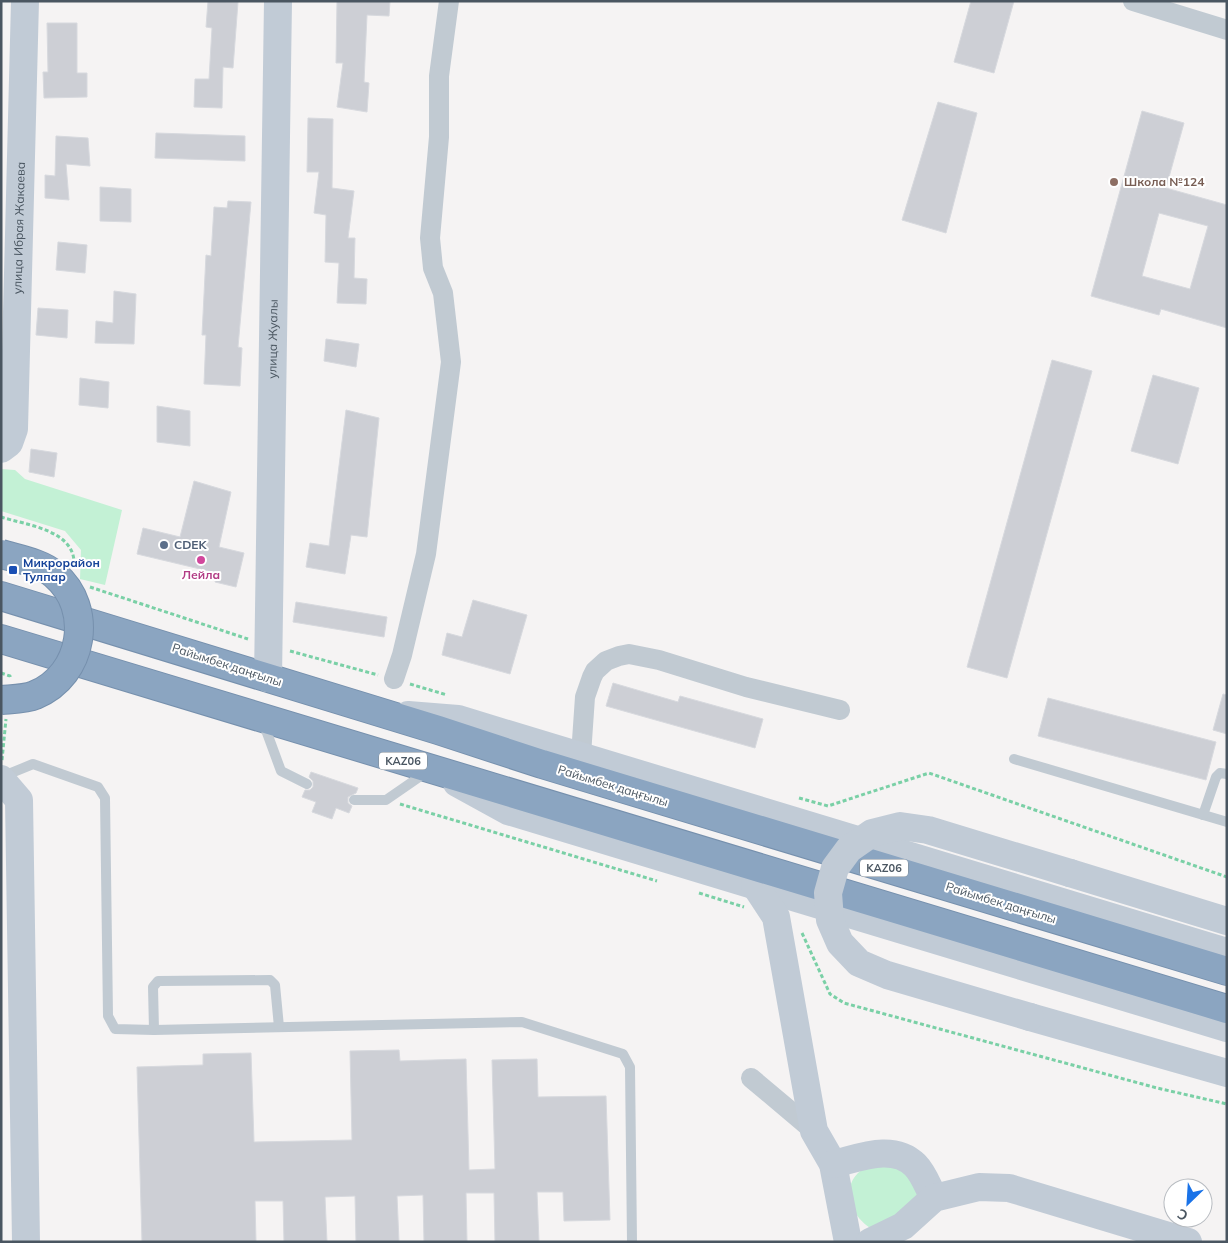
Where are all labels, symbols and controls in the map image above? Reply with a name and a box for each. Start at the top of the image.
street label: улица Ибрая Жакаева [9,162,28,294]
place label: Школа №124 [1124,174,1204,189]
marker: Школа №124 [1108,176,1120,188]
street label: улица Жуалы [264,299,281,379]
place label: CDEK [174,537,208,552]
marker: CDEK [158,539,170,551]
marker: Лейла [195,554,207,566]
place label: Микрорайон Тулпар [23,555,100,584]
marker: Микрорайон Тулпар [7,564,19,576]
place label: Лейла [182,567,220,582]
street label: Райымбек даңғылы [170,640,284,689]
road number: KАZ06 [379,752,427,769]
street label: Райымбек даңғылы [556,762,670,809]
road number: KАZ06 [860,860,908,876]
street label: Райымбек даңғылы [944,879,1058,926]
north arrow [1163,1178,1213,1228]
text: С [1174,1205,1191,1225]

